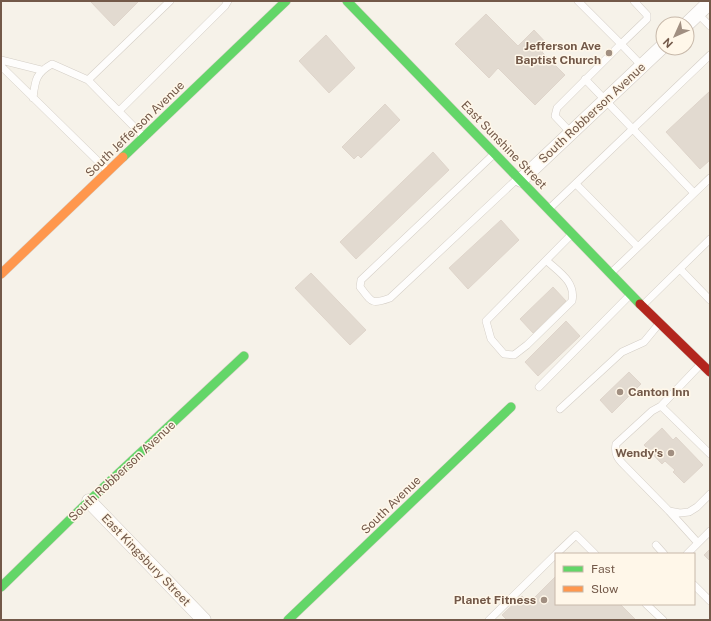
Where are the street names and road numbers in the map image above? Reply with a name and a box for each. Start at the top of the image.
street label: South Robberson Avenue [536,60,648,166]
street label: South Jefferson Avenue [83,78,187,180]
street label: East Sunshine Street [458,98,550,192]
street label: South Robberson Avenue [66,418,178,524]
street label: South Avenue [358,473,424,537]
street label: East Kingsbury Street [98,511,194,609]

